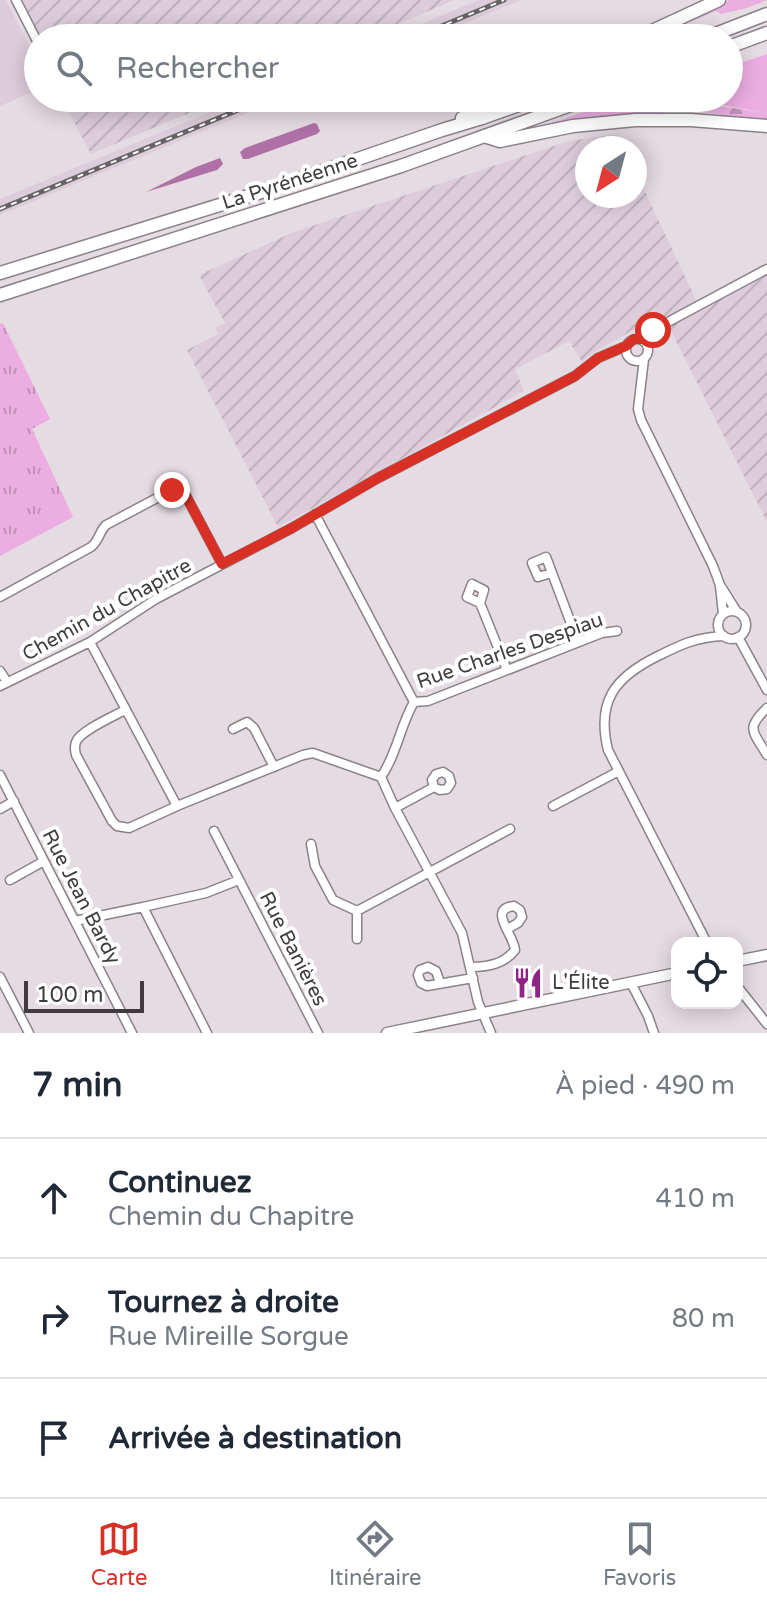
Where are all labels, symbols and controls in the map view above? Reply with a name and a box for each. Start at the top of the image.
search box [24,24,743,112]
icon: search [52,46,96,90]
text: Rechercher [116,50,279,87]
north arrow [575,136,647,208]
street label: La Pyrénéenne [219,149,361,215]
route start [635,312,671,348]
route end [154,472,190,508]
street label: Chemin du Chapitre [18,554,196,666]
street label: Rue Charles Despiau [414,608,606,694]
street label: Rue Jean Bardy [37,826,125,969]
street label: Rue Banières [254,888,332,1010]
map controls [671,937,743,1009]
button: locate [671,937,743,1009]
restaurant icon: L'Élite [511,966,545,1000]
place label: L'Élite [552,970,610,995]
scale bar [24,977,144,1013]
text: 100 m [36,982,103,1008]
text: 7 min [32,1065,123,1106]
text: À pied · 490 m [555,1070,735,1101]
text: Continuez [108,1164,252,1201]
icon: ahead [32,1176,76,1220]
text: 410 m [655,1183,735,1214]
text: Chemin du Chapitre [108,1201,354,1232]
text: Tournez à droite [108,1284,339,1321]
icon: right [32,1296,76,1340]
text: 80 m [672,1303,735,1334]
text: Rue Mireille Sorgue [108,1321,349,1352]
icon: arrive [32,1416,76,1460]
text: Arrivée à destination [108,1420,402,1457]
tab: Carte [91,1517,148,1591]
tab: Itinéraire [329,1517,422,1591]
tab: Favoris [603,1517,676,1591]

